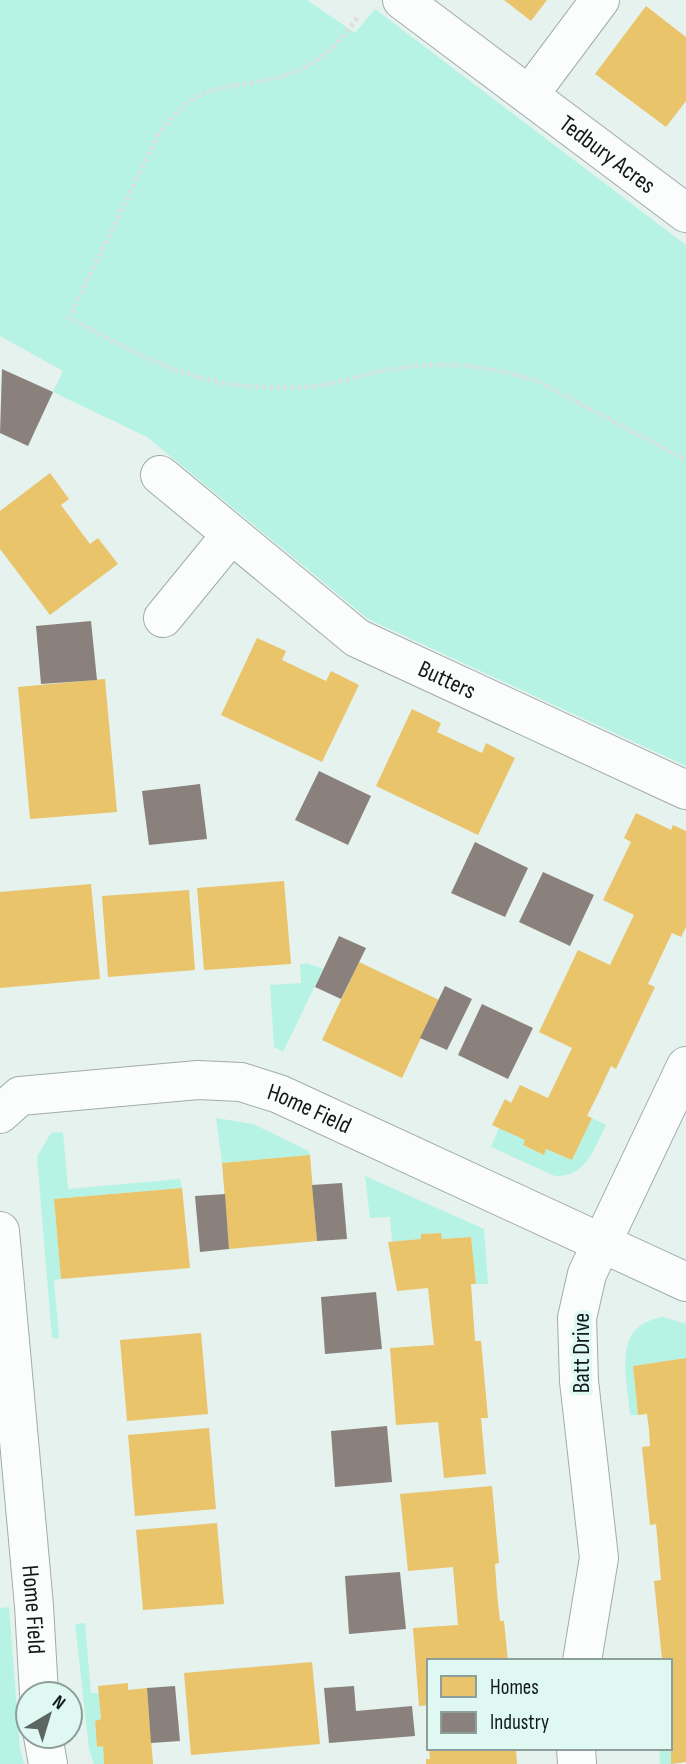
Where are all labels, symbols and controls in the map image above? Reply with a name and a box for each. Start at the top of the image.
street label: Tedbury Acres [554,109,661,200]
street label: Butters [414,654,480,705]
street label: Home Field [264,1077,356,1140]
street label: Batt Drive [567,1313,596,1393]
street label: Home Field [16,1564,51,1655]
legend [427,1659,672,1750]
text: Homes [490,1675,539,1700]
north arrow [14,1680,84,1750]
text: N [47,1691,70,1715]
text: Industry [490,1710,549,1735]

